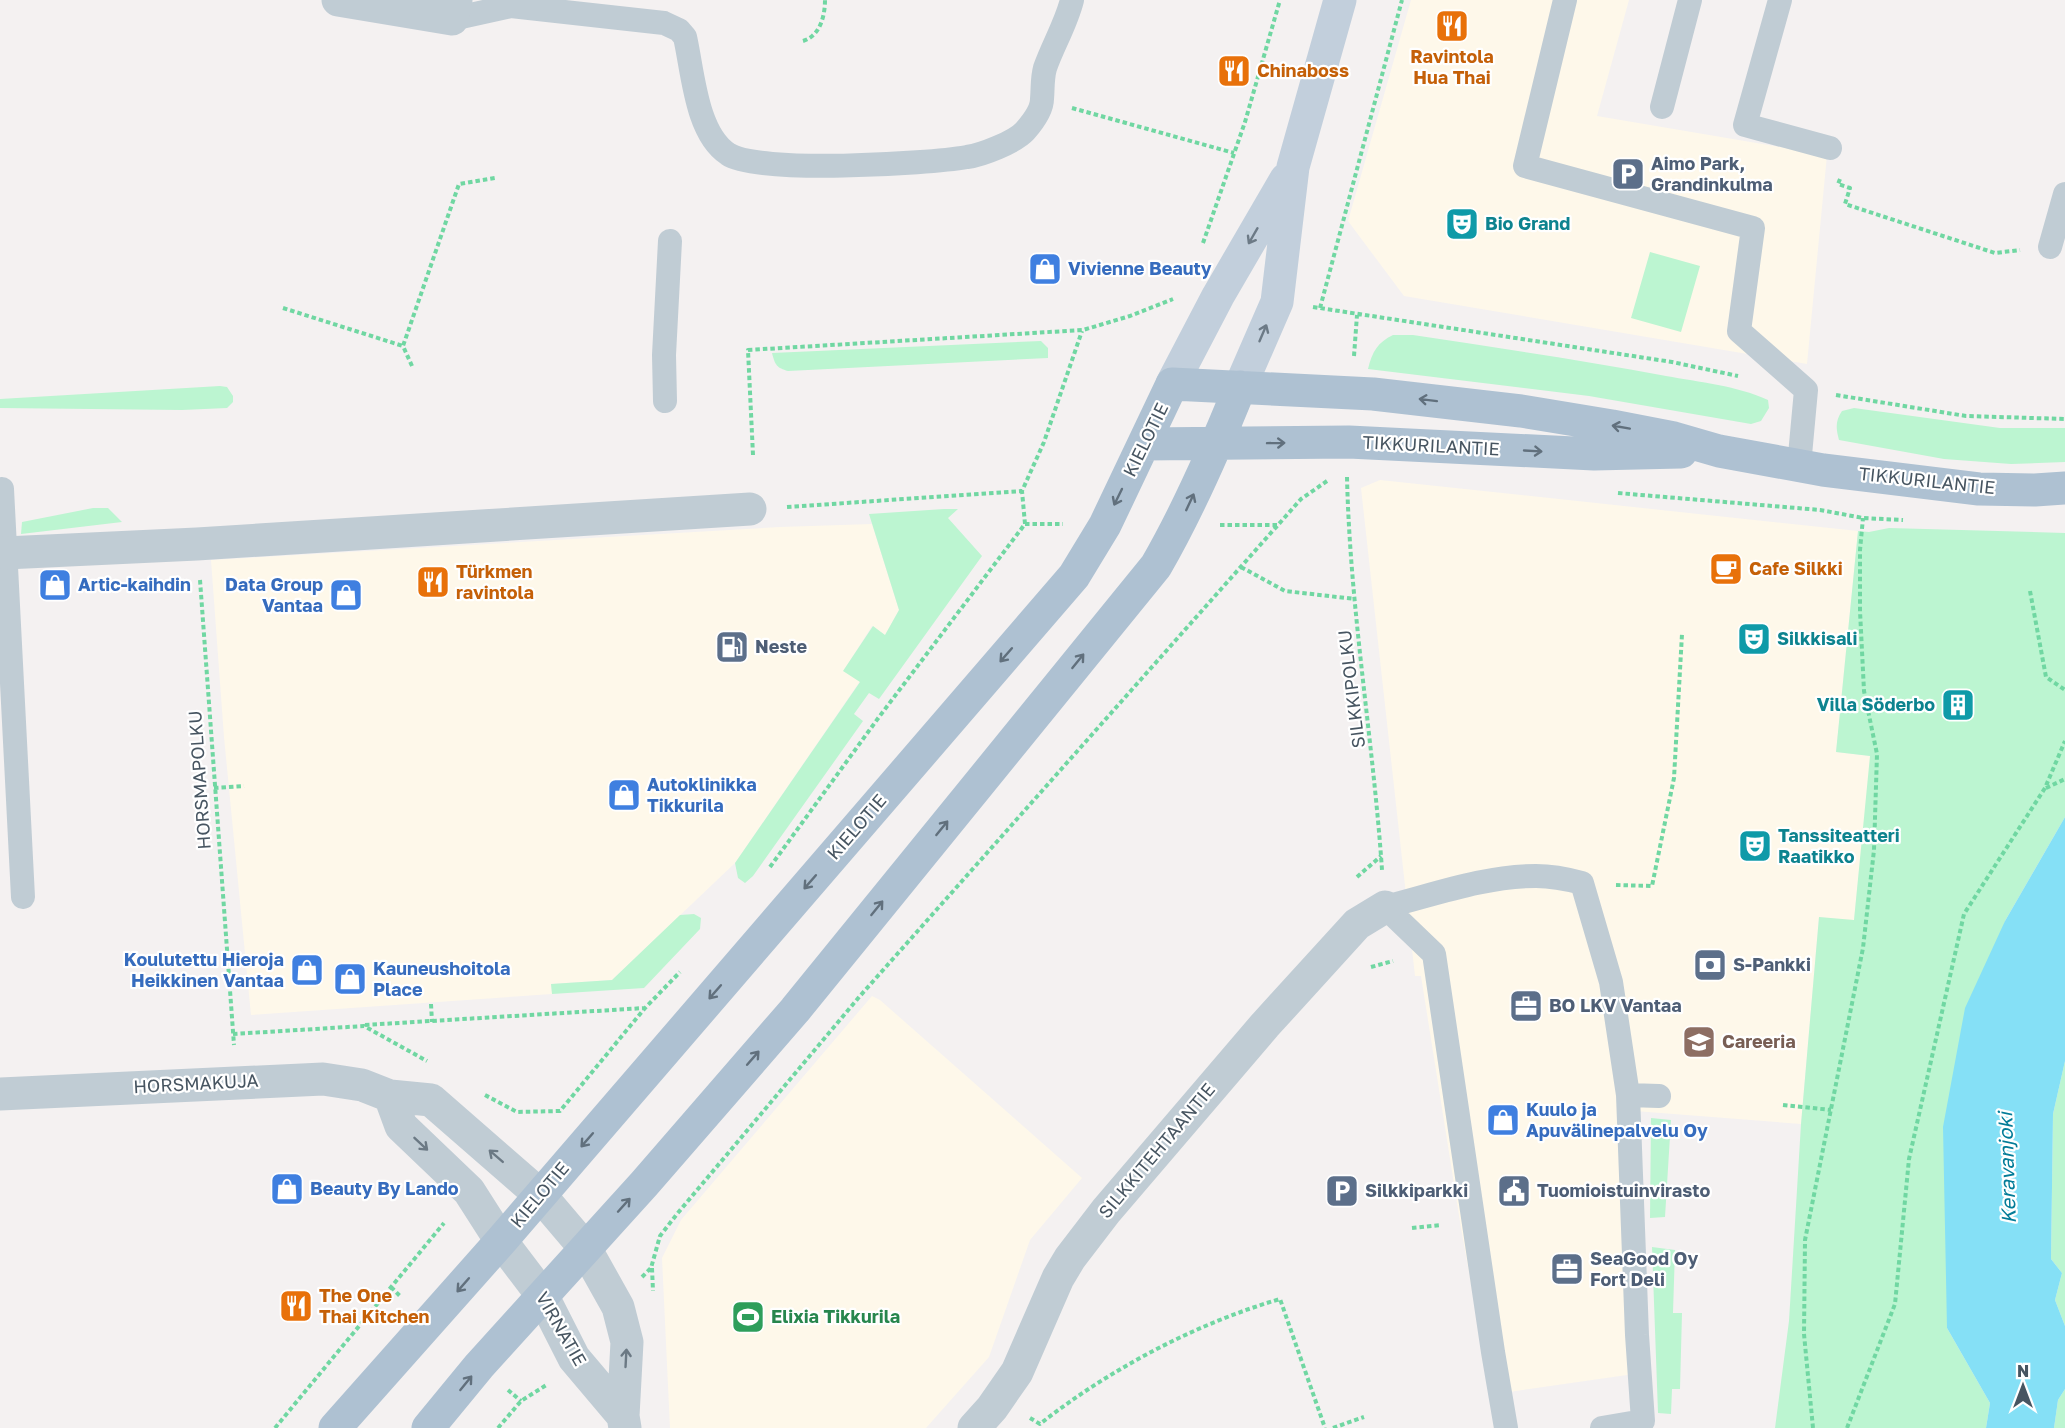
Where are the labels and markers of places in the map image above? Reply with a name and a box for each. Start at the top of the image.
restaurant icon: Ravintola Hua Thai [1434,8,1470,44]
place label: Ravintola Hua Thai [1410,45,1494,88]
restaurant icon: Chinaboss [1216,53,1252,89]
place label: Chinaboss [1257,59,1349,81]
place label: Aimo Park, Grandinkulma [1651,152,1773,195]
parking icon: Aimo Park, Grandinkulma [1610,156,1646,192]
theatre icon: Bio Grand [1444,206,1480,242]
place label: Bio Grand [1485,212,1570,234]
shop icon: Vivienne Beauty [1027,251,1063,287]
place label: Vivienne Beauty [1068,257,1212,279]
cafe icon: Cafe Silkki [1708,551,1744,587]
place label: Cafe Silkki [1749,557,1843,579]
place label: Türkmen ravintola [456,560,534,603]
restaurant icon: Türkmen ravintola [415,564,451,600]
shop icon: Artic-kaihdin [37,567,73,603]
place label: Artic-kaihdin [78,573,191,595]
place label: Data Group Vantaa [225,573,323,616]
shop icon: Data Group Vantaa [328,577,364,613]
theatre icon: Silkkisali [1736,621,1772,657]
place label: Silkkisali [1777,627,1857,649]
fuel station icon: Neste [714,629,750,665]
place label: Neste [755,635,807,657]
building icon: Villa Söderbo [1940,687,1976,723]
place label: Villa Söderbo [1817,693,1935,715]
place label: Autoklinikka Tikkurila [647,773,757,816]
shop icon: Autoklinikka Tikkurila [606,777,642,813]
place label: Tanssiteatteri Raatikko [1778,824,1900,867]
theatre icon: Tanssiteatteri Raatikko [1737,828,1773,864]
bank icon: S-Pankki [1692,947,1728,983]
place label: Koulutettu Hieroja Heikkinen Vantaa [124,948,284,991]
shop icon: Koulutettu Hieroja Heikkinen Vantaa [289,952,325,988]
place label: S-Pankki [1733,953,1811,975]
place label: Kauneushoitola Place [373,957,510,1000]
shop icon: Kauneushoitola Place [332,961,368,997]
office icon: BO LKV Vantaa [1508,988,1544,1024]
place label: BO LKV Vantaa [1549,994,1682,1016]
school or university icon: Careeria [1681,1024,1717,1060]
place label: Careeria [1722,1030,1796,1052]
place label: Kuulo ja Apuvälinepalvelu Oy [1526,1098,1708,1141]
shop icon: Kuulo ja Apuvälinepalvelu Oy [1485,1102,1521,1138]
shop icon: Beauty By Lando [269,1171,305,1207]
parking icon: Silkkiparkki [1324,1173,1360,1209]
public building icon: Tuomioistuinvirasto [1496,1173,1532,1209]
place label: Beauty By Lando [310,1177,459,1199]
place label: Silkkiparkki [1365,1179,1468,1201]
place label: Tuomioistuinvirasto [1537,1179,1710,1201]
place label: SeaGood Oy Fort Deli [1590,1247,1698,1290]
office icon: SeaGood Oy Fort Deli [1549,1251,1585,1287]
place label: The One Thai Kitchen [319,1284,430,1327]
restaurant icon: The One Thai Kitchen [278,1288,314,1324]
sports icon: Elixia Tikkurila [730,1299,766,1335]
place label: Elixia Tikkurila [771,1305,900,1327]

